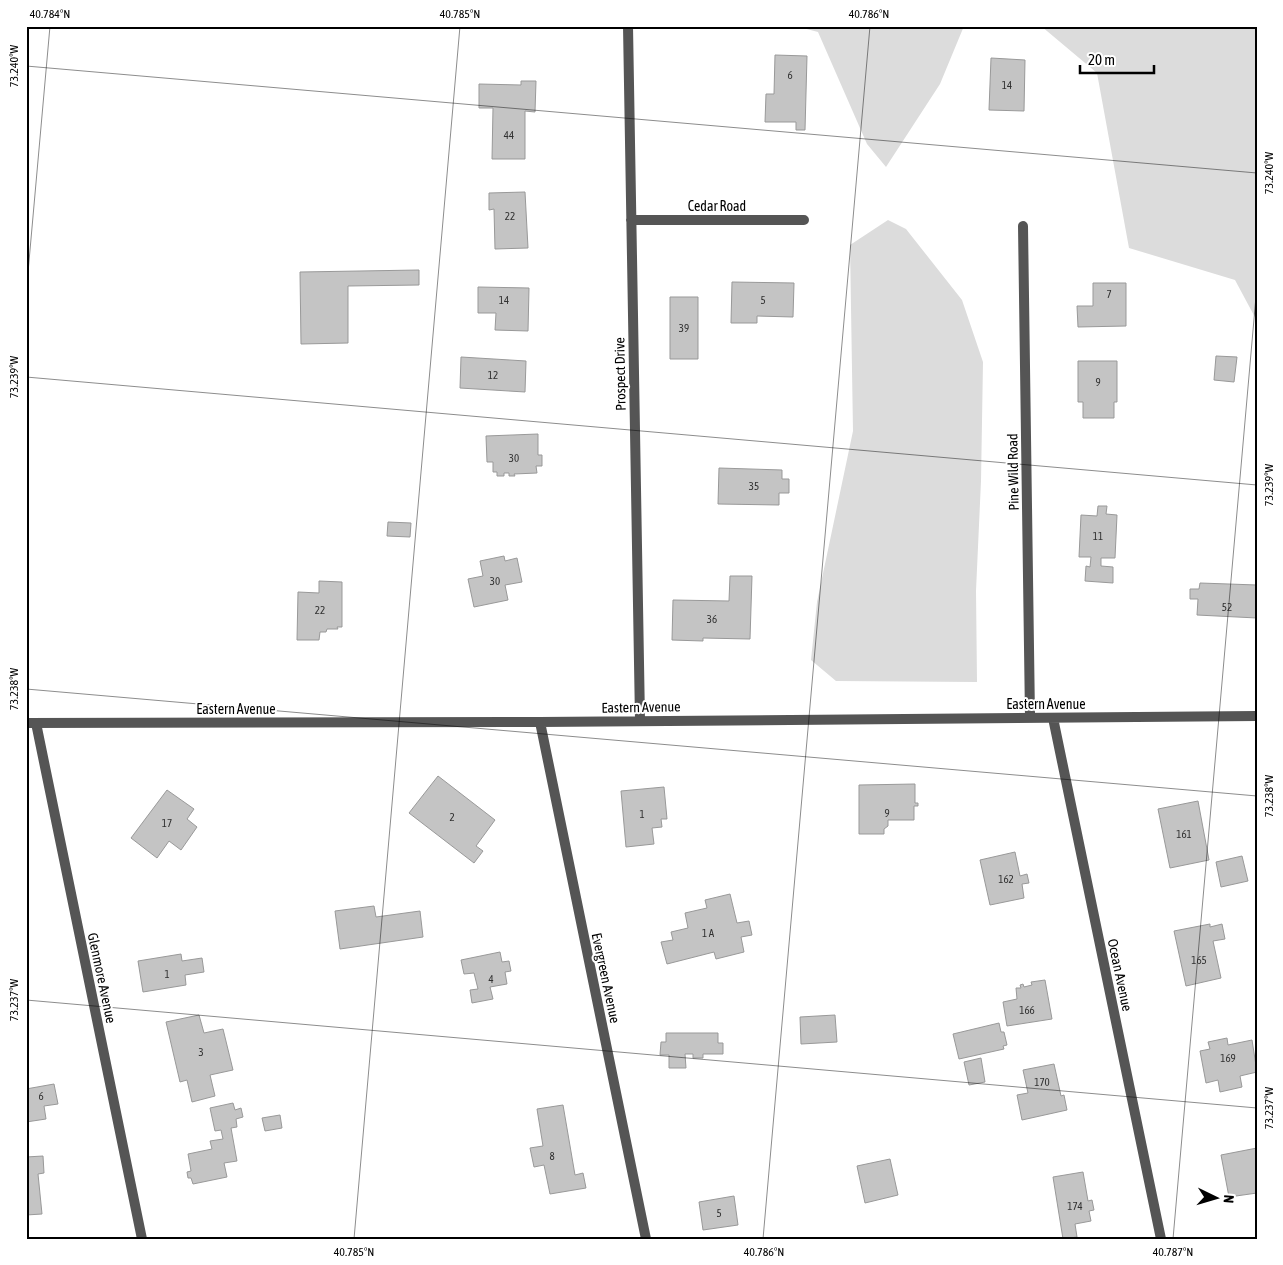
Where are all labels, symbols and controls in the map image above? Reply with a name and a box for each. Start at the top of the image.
text: 40.784°N [30,7,70,21]
text: 40.785°N [440,7,480,21]
text: 40.786°N [849,7,889,21]
scale bar [1080,42,1154,74]
text: 73.240°W [7,45,21,87]
text: 20 m [1088,51,1115,68]
house number: 6 [787,69,793,81]
house number: 14 [1002,79,1012,91]
house number: 44 [504,129,514,141]
text: 73.240°W [1262,152,1276,194]
street label: Cedar Road [688,198,746,214]
house number: 22 [505,210,515,222]
house number: 7 [1106,288,1112,300]
house number: 14 [499,294,509,306]
house number: 5 [760,294,766,306]
house number: 39 [679,322,689,334]
street label: Prospect Drive [611,337,629,411]
text: 73.239°W [7,356,21,398]
house number: 12 [488,369,498,381]
house number: 9 [1095,376,1101,388]
street label: Pine Wild Road [1004,433,1022,511]
house number: 30 [509,452,519,464]
text: 73.239°W [1262,464,1276,506]
house number: 35 [749,480,759,492]
house number: 11 [1093,530,1103,542]
house number: 30 [490,575,500,587]
house number: 52 [1222,601,1232,613]
house number: 22 [315,604,325,616]
house number: 36 [707,613,717,625]
text: 73.238°W [7,668,21,710]
street label: Eastern Avenue [1006,696,1086,712]
street label: Eastern Avenue [601,698,681,716]
street label: Eastern Avenue [196,701,276,717]
text: 73.238°W [1262,775,1276,817]
house number: 9 [884,807,890,819]
house number: 1 [639,808,645,820]
house number: 2 [449,811,455,823]
house number: 17 [162,817,172,829]
house number: 161 [1176,828,1192,840]
house number: 162 [998,873,1014,885]
house number: 1 A [702,927,715,939]
street label: Glenmore Avenue [85,931,119,1025]
street label: Evergreen Avenue [589,931,623,1025]
street label: Ocean Avenue [1105,937,1135,1013]
house number: 165 [1191,954,1207,966]
house number: 1 [164,968,170,980]
house number: 4 [488,973,494,985]
text: 73.237°W [7,979,21,1021]
house number: 166 [1019,1004,1035,1016]
house number: 3 [198,1046,204,1058]
house number: 169 [1220,1052,1236,1064]
house number: 170 [1034,1076,1050,1088]
text: 73.237°W [1262,1087,1276,1129]
house number: 6 [38,1090,44,1102]
house number: 8 [549,1150,555,1162]
north arrow [1190,1172,1240,1222]
text: N [1221,1194,1237,1204]
house number: 174 [1067,1200,1083,1212]
house number: 5 [716,1207,722,1219]
text: 40.785°N [334,1245,374,1259]
text: 40.786°N [744,1245,784,1259]
text: 40.787°N [1153,1245,1193,1259]

